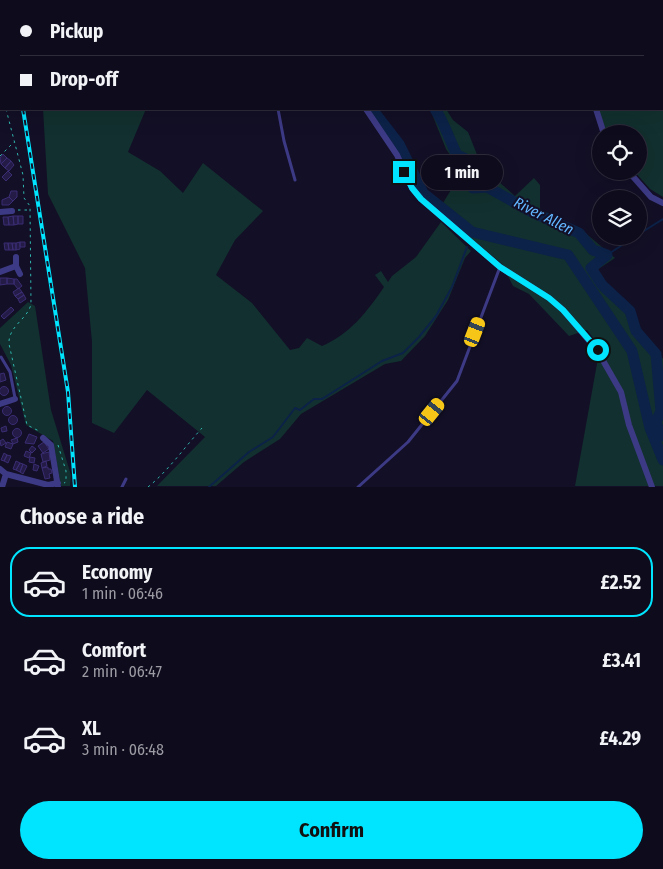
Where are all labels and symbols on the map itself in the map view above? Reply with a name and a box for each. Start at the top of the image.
callout: 1 min [422,154,504,190]
route end [393,161,415,183]
water label: River Allen [511,193,577,239]
car [462,315,487,349]
route start [587,339,609,361]
car [416,396,447,428]

